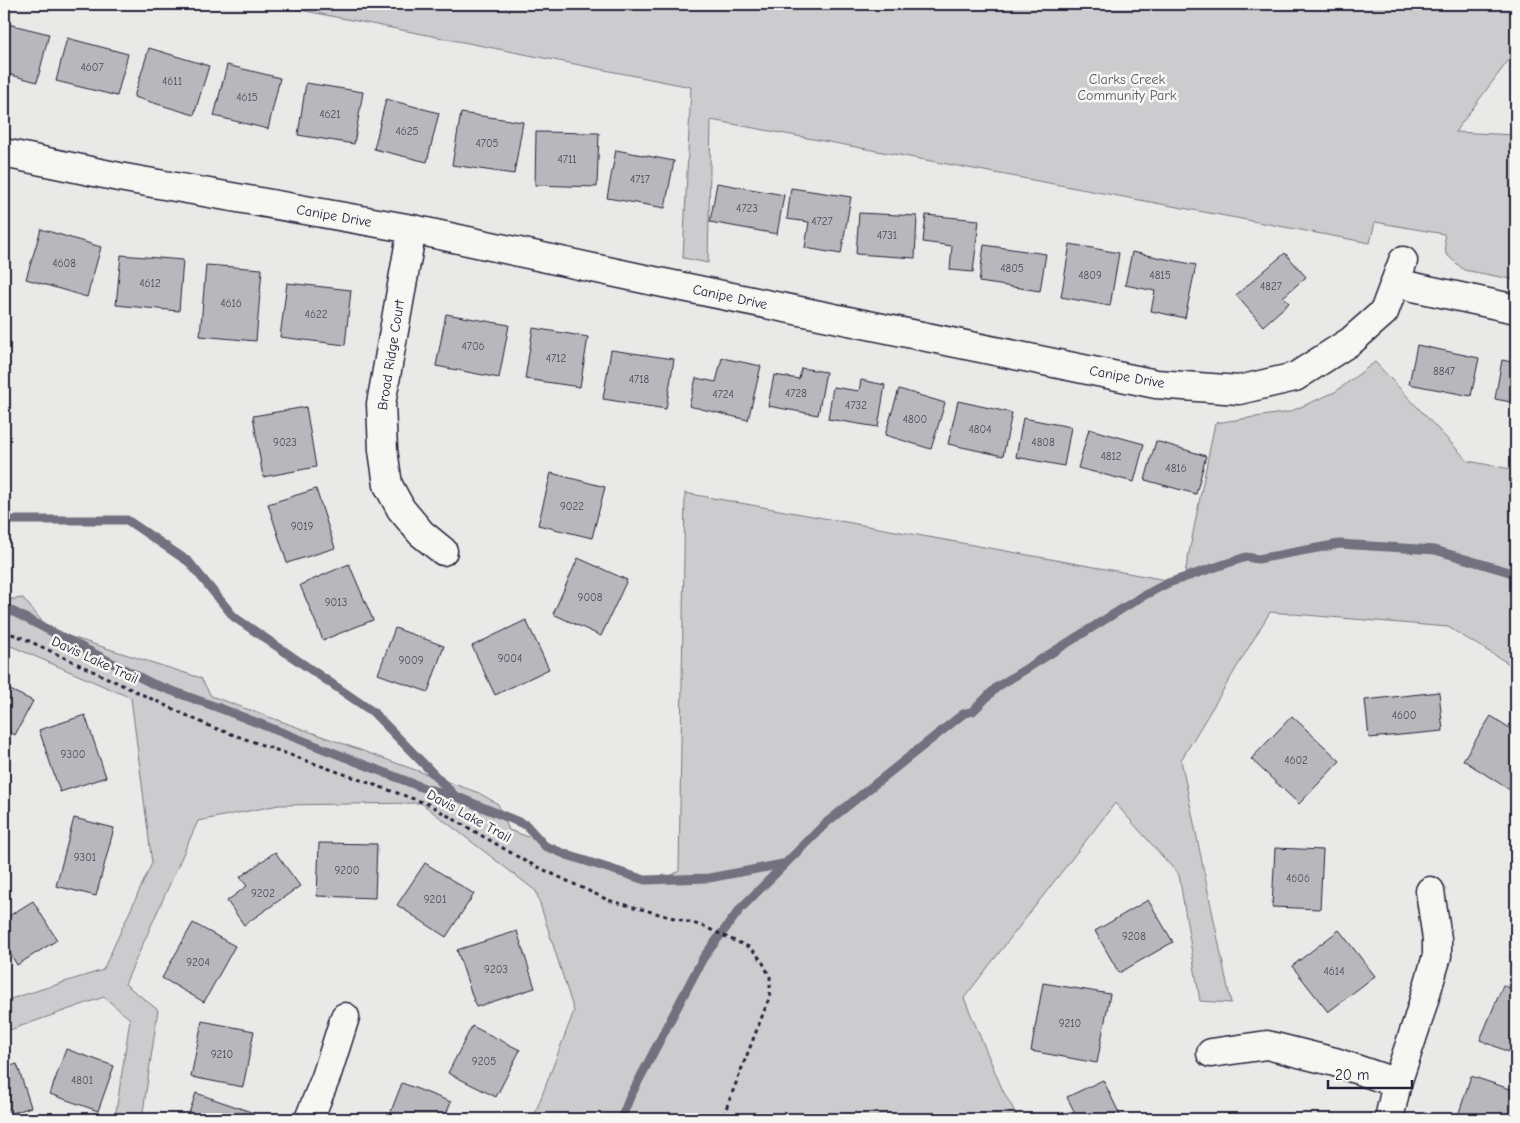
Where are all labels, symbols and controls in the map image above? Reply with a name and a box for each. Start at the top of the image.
house number: 4607 [80,61,104,74]
park label: Clarks Creek Community Park [1078,71,1177,104]
house number: 4611 [162,75,182,88]
house number: 4615 [236,91,258,104]
house number: 4621 [319,108,341,121]
house number: 4625 [395,125,419,138]
house number: 4705 [475,137,499,150]
house number: 4711 [557,153,577,166]
house number: 4717 [630,173,650,186]
street label: Canipe Drive [295,201,373,231]
house number: 4723 [736,202,758,215]
house number: 4727 [811,215,833,228]
house number: 4731 [877,229,897,242]
house number: 4608 [52,257,76,270]
house number: 4805 [1000,262,1024,275]
house number: 4809 [1078,269,1102,282]
house number: 4815 [1149,269,1171,282]
house number: 4612 [139,277,161,290]
house number: 4827 [1260,280,1282,293]
street label: Canipe Drive [691,281,769,313]
house number: 4616 [220,297,242,310]
street label: Broad Ridge Court [374,298,408,411]
house number: 4622 [305,308,328,321]
house number: 4706 [461,340,485,353]
house number: 4712 [546,352,567,365]
street label: Canipe Drive [1088,362,1166,392]
house number: 8847 [1433,365,1455,378]
house number: 4718 [629,373,650,386]
house number: 4728 [785,387,807,400]
house number: 4724 [712,388,734,401]
house number: 4732 [845,399,867,412]
house number: 4800 [903,413,927,426]
house number: 4804 [968,423,992,436]
house number: 9023 [273,436,297,449]
house number: 4808 [1031,436,1055,449]
house number: 4812 [1100,450,1122,463]
house number: 4816 [1165,462,1187,475]
house number: 9022 [560,500,584,513]
house number: 9019 [291,520,314,533]
house number: 9008 [578,591,603,604]
house number: 9013 [325,596,347,609]
street label: Davis Lake Trail [49,632,141,688]
house number: 9004 [498,652,522,665]
house number: 9009 [398,654,424,667]
house number: 4600 [1392,709,1416,722]
house number: 9300 [61,748,85,761]
house number: 4602 [1284,754,1308,767]
street label: Davis Lake Trail [424,786,514,846]
house number: 9301 [74,851,96,864]
house number: 9200 [335,864,360,877]
house number: 4606 [1286,872,1310,885]
house number: 9202 [251,887,275,900]
house number: 9201 [424,893,446,906]
house number: 9208 [1122,930,1146,943]
house number: 9204 [186,956,210,969]
house number: 9203 [484,963,508,976]
house number: 4614 [1324,965,1344,978]
house number: 9210 [1059,1017,1081,1030]
house number: 9210 [211,1048,233,1061]
house number: 9205 [472,1055,496,1068]
scale bar [1328,1058,1411,1090]
text: 20 m [1335,1066,1369,1084]
house number: 4801 [71,1074,93,1087]

